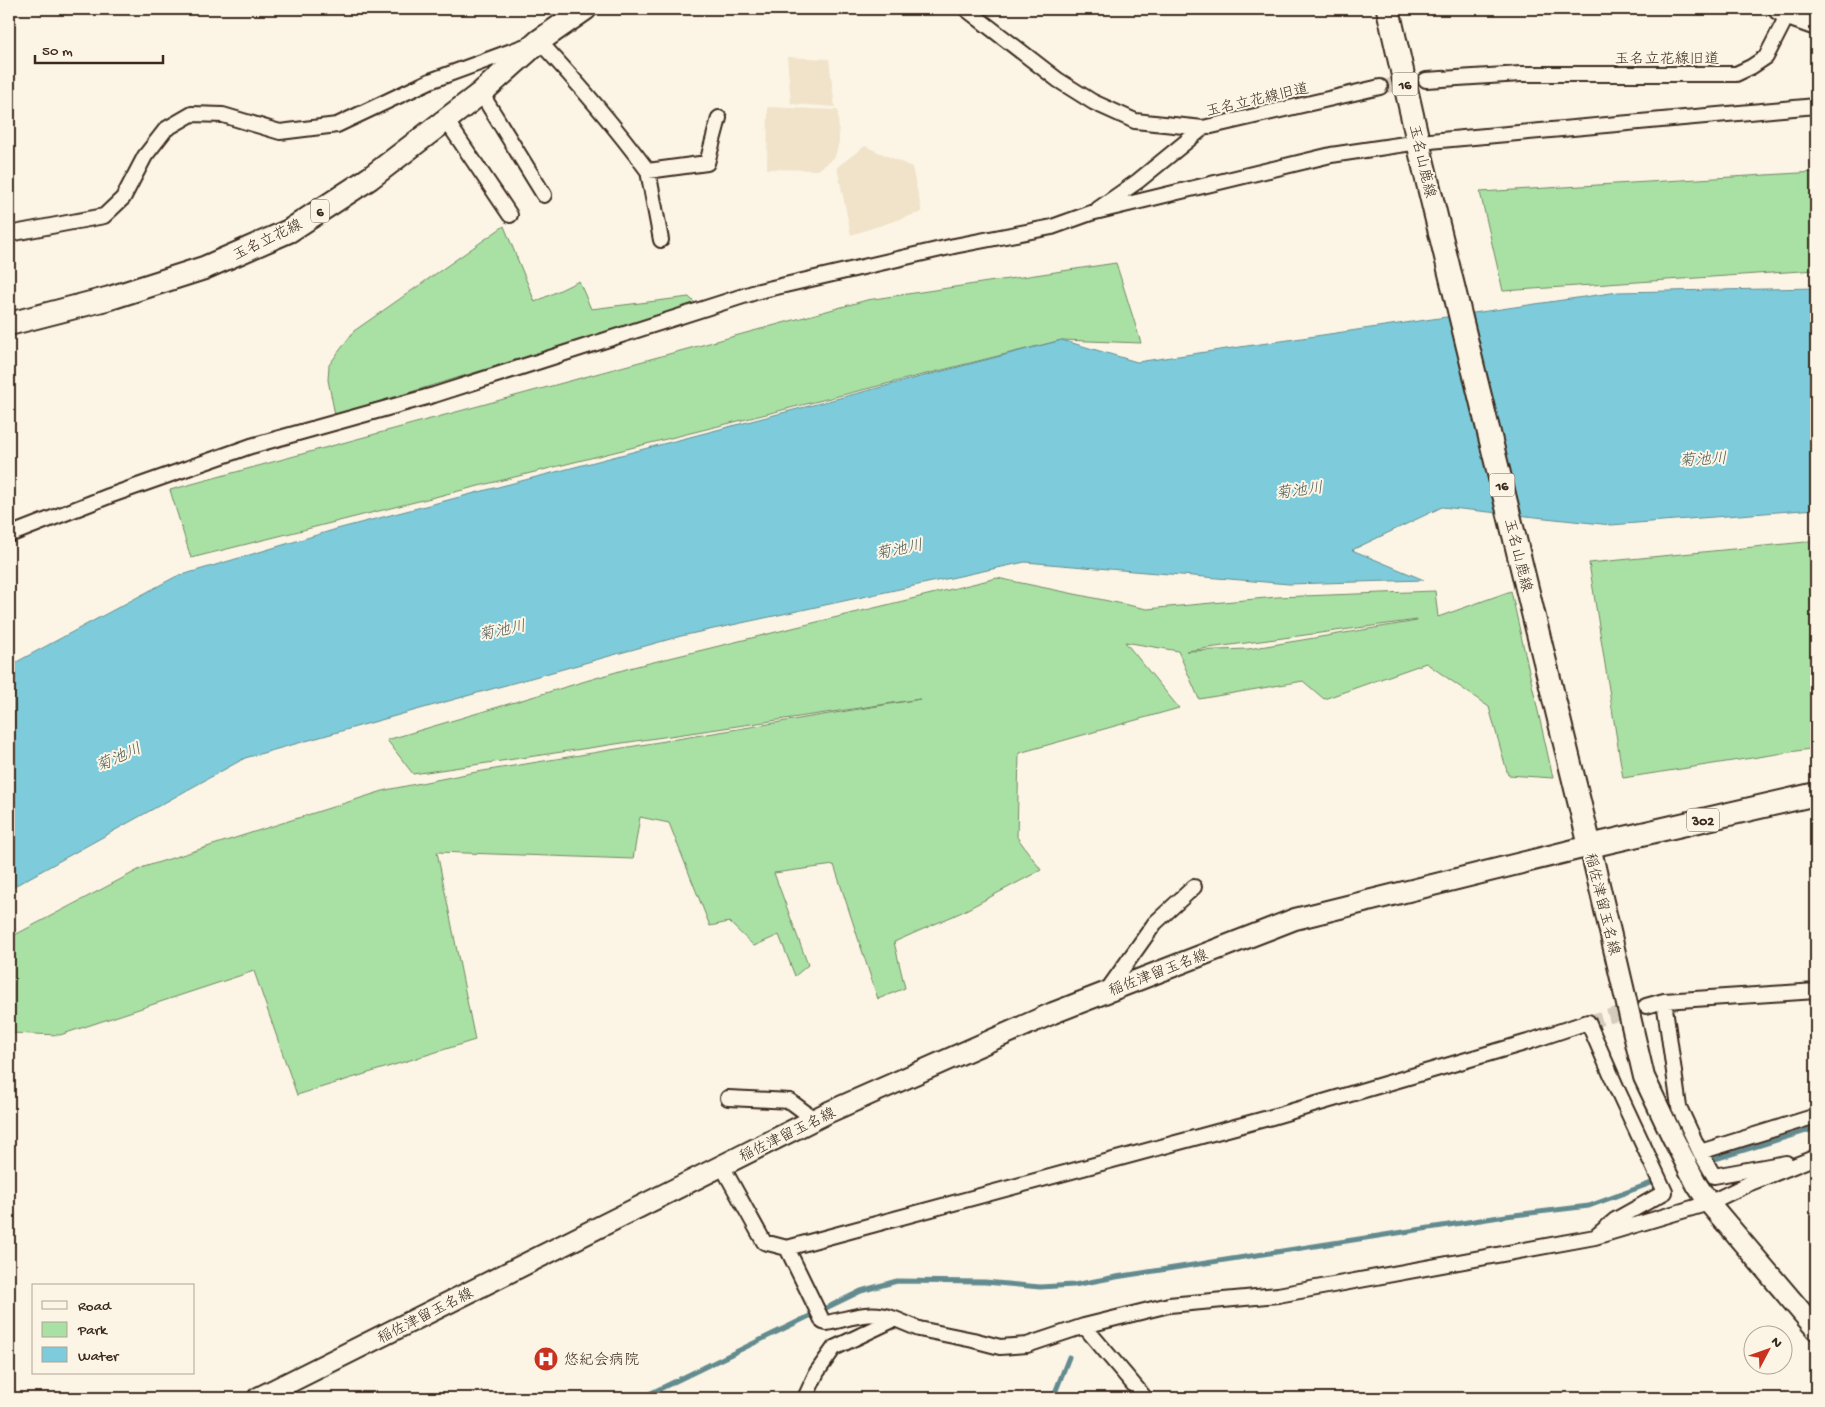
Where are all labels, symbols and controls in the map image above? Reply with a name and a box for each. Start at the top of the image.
scale bar [35,32,162,64]
text: 50 m [42,43,73,61]
street label: 玉名立花線旧道 [1614,50,1720,69]
road number: 16 [1392,72,1418,96]
street label: 玉名立花線旧道 [1204,79,1311,122]
street label: 玉名山鹿線 [1404,123,1439,200]
road number: 6 [311,200,329,222]
street label: 玉名立花線 [230,215,306,265]
water label: 菊池川 [1679,450,1728,472]
road number: 16 [1490,474,1514,496]
water label: 菊池川 [1274,479,1324,505]
street label: 玉名山鹿線 [1499,517,1536,594]
water label: 菊池川 [874,537,925,565]
water label: 菊池川 [477,617,528,647]
water label: 菊池川 [93,740,145,778]
road number: 302 [1687,808,1719,832]
street label: 稲佐津留玉名線 [1580,851,1623,958]
street label: 稲佐津留玉名線 [1106,946,1211,1001]
street label: 稲佐津留玉名線 [736,1104,839,1167]
legend [32,1284,195,1374]
street label: 稲佐津留玉名線 [375,1284,477,1349]
text: Road [78,1298,112,1316]
text: Park [77,1322,108,1340]
north arrow [1742,1324,1792,1374]
text: N [1767,1334,1785,1352]
hospital icon: 悠紀会病院 [533,1346,559,1372]
text: Water [78,1348,120,1366]
place label: 悠紀会病院 [564,1351,639,1370]

